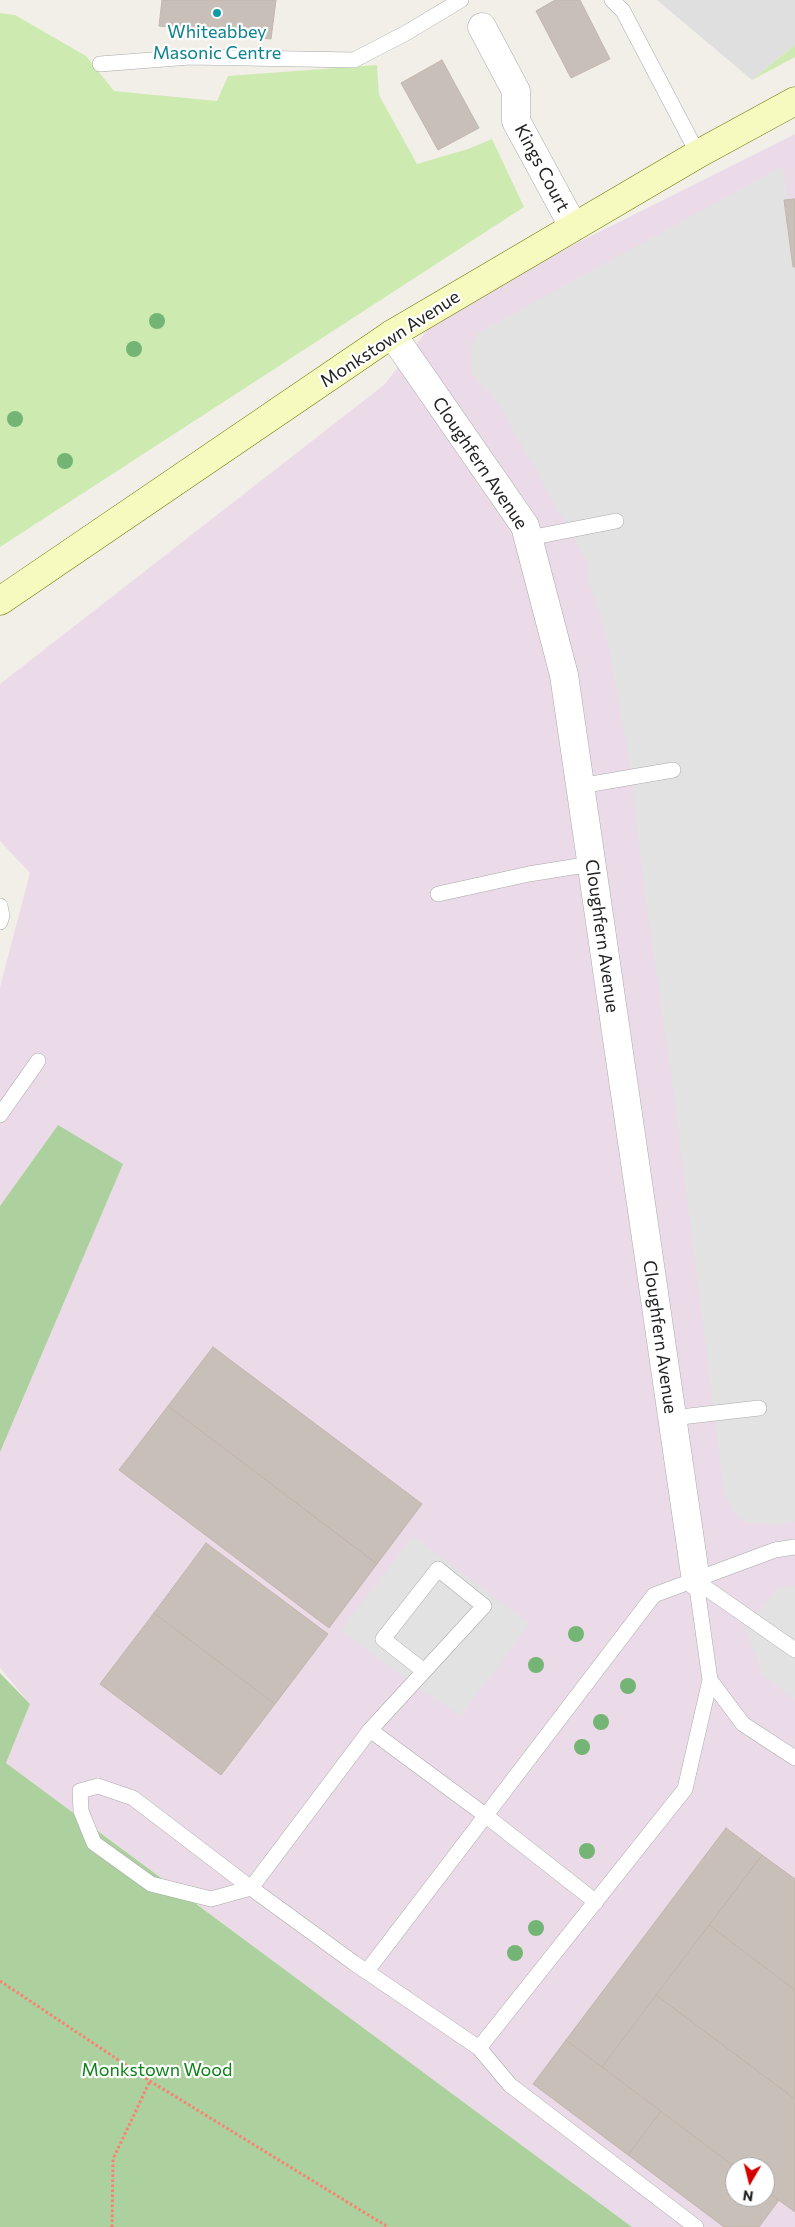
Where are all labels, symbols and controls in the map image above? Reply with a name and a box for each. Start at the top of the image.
marker: Whiteabbey Masonic Centre [211,7,223,19]
place label: Whiteabbey Masonic Centre [153,21,281,64]
street label: Kings Court [510,120,574,216]
street label: Monkstown Avenue [316,286,464,392]
street label: Cloughfern Avenue [428,393,532,533]
street label: Cloughfern Avenue [581,858,623,1014]
street label: Cloughfern Avenue [639,1259,681,1415]
park label: Monkstown Wood [81,2059,233,2081]
north arrow [725,2157,775,2207]
text: N [742,2187,754,2206]

